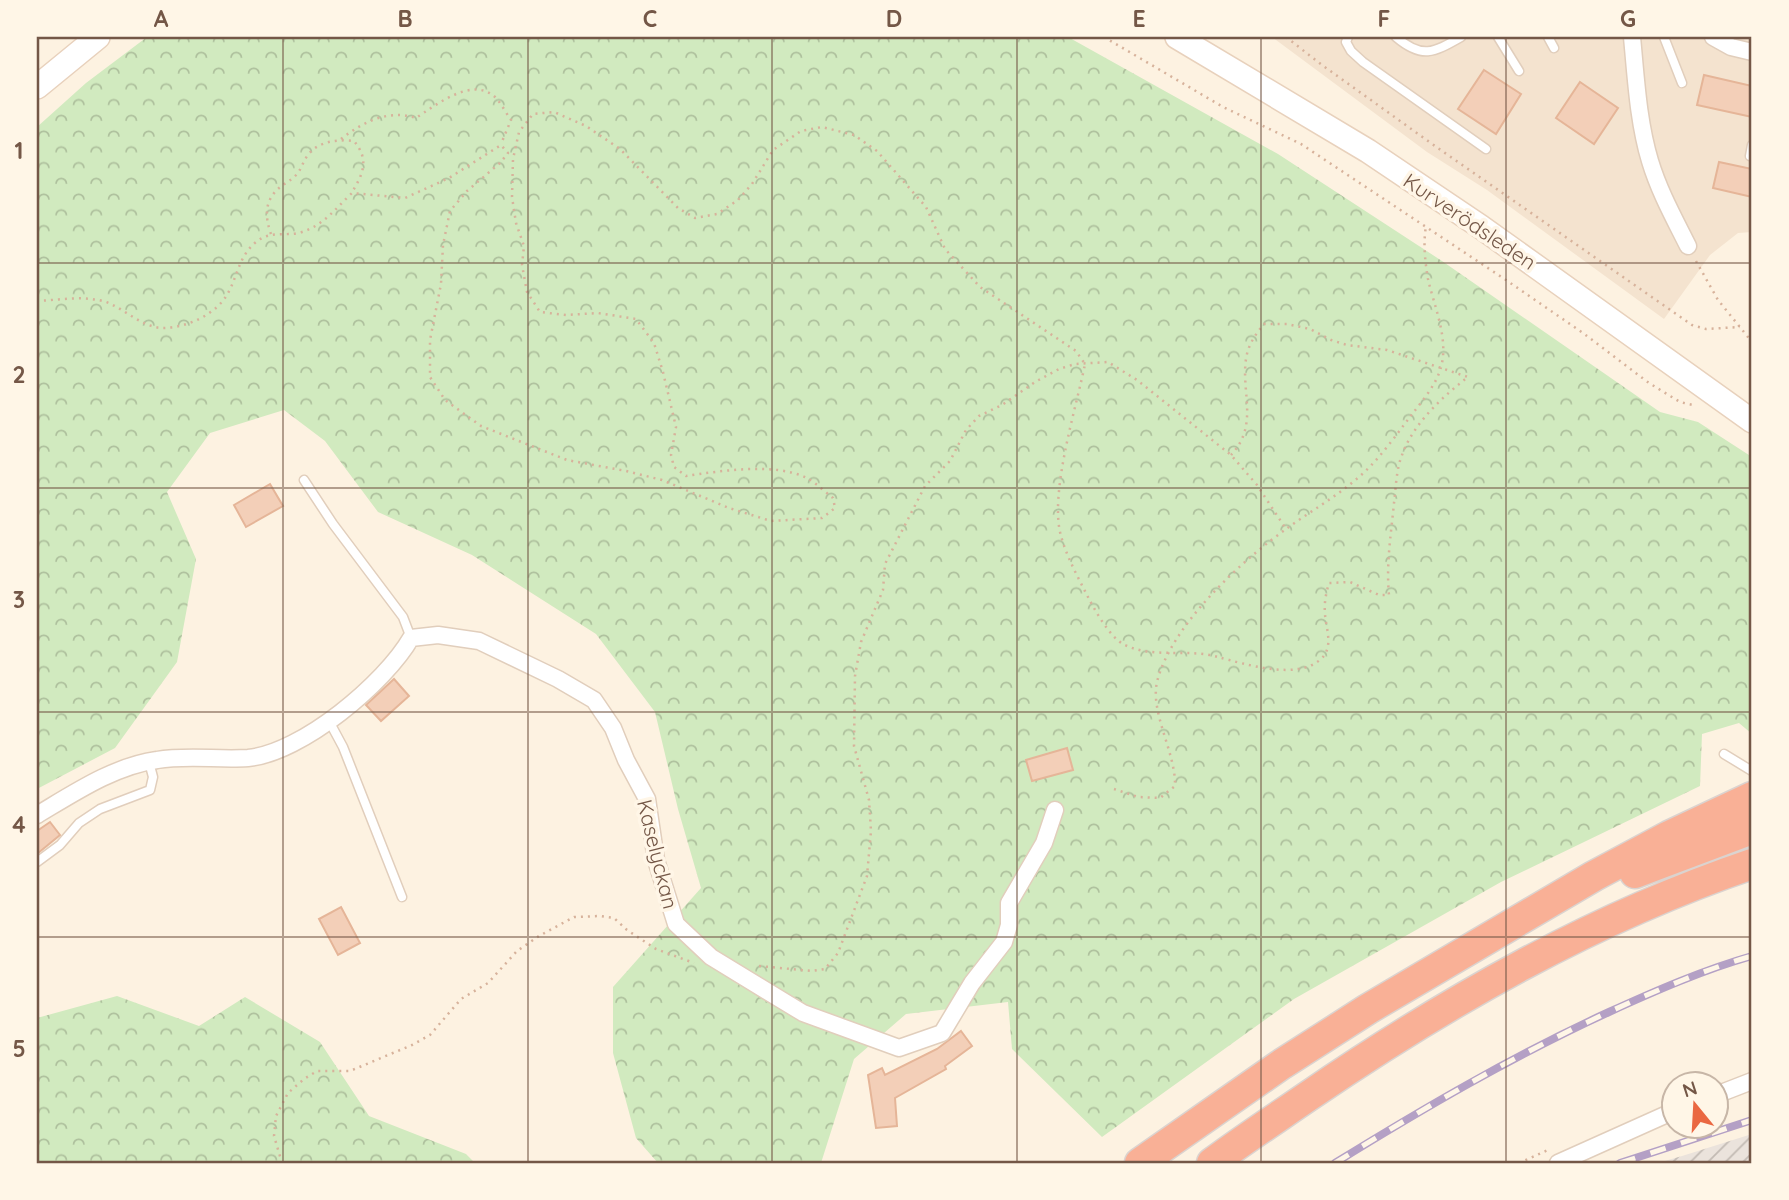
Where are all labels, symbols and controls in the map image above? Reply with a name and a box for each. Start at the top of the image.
text: A [154,4,169,33]
text: B [397,4,413,33]
text: C [643,4,657,33]
text: D [886,4,902,33]
text: E [1132,4,1146,33]
text: F [1378,4,1390,33]
text: G [1620,4,1636,33]
text: 1 [15,136,23,165]
street label: Kurverödsleden [1399,167,1541,275]
text: 2 [12,360,26,389]
text: 3 [13,585,25,614]
street label: Kaselyckan [632,797,684,911]
text: 4 [12,810,26,839]
text: 5 [12,1034,26,1063]
north arrow [1660,1070,1730,1140]
text: N [1679,1075,1700,1102]

